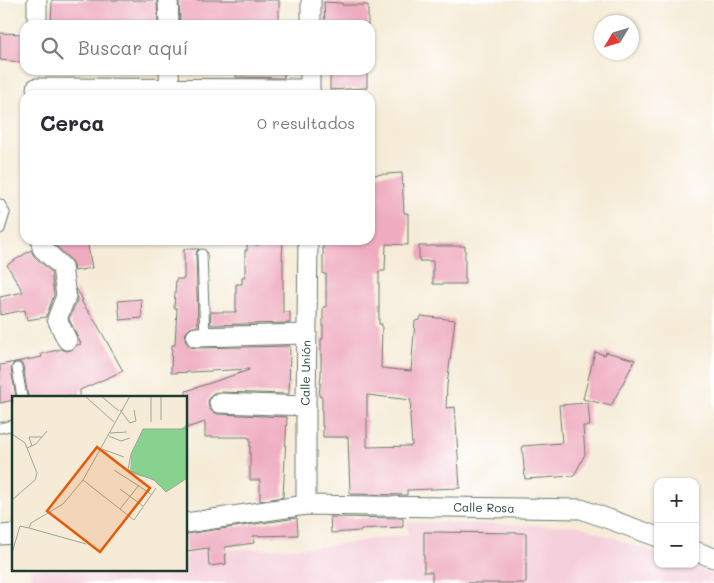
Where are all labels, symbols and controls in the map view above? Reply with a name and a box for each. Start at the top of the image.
north arrow [594,15,639,60]
search box [20,20,375,75]
icon: search [38,34,66,62]
text: Buscar aquí [78,35,188,60]
text: Cerca [40,109,105,136]
text: 0 resultados [257,112,355,133]
street label: Calle Unión [296,340,314,406]
inset map [12,396,188,570]
map controls [654,478,699,568]
button: + [654,478,699,523]
street label: Calle Rosa [453,498,515,516]
button: − [654,523,699,568]

